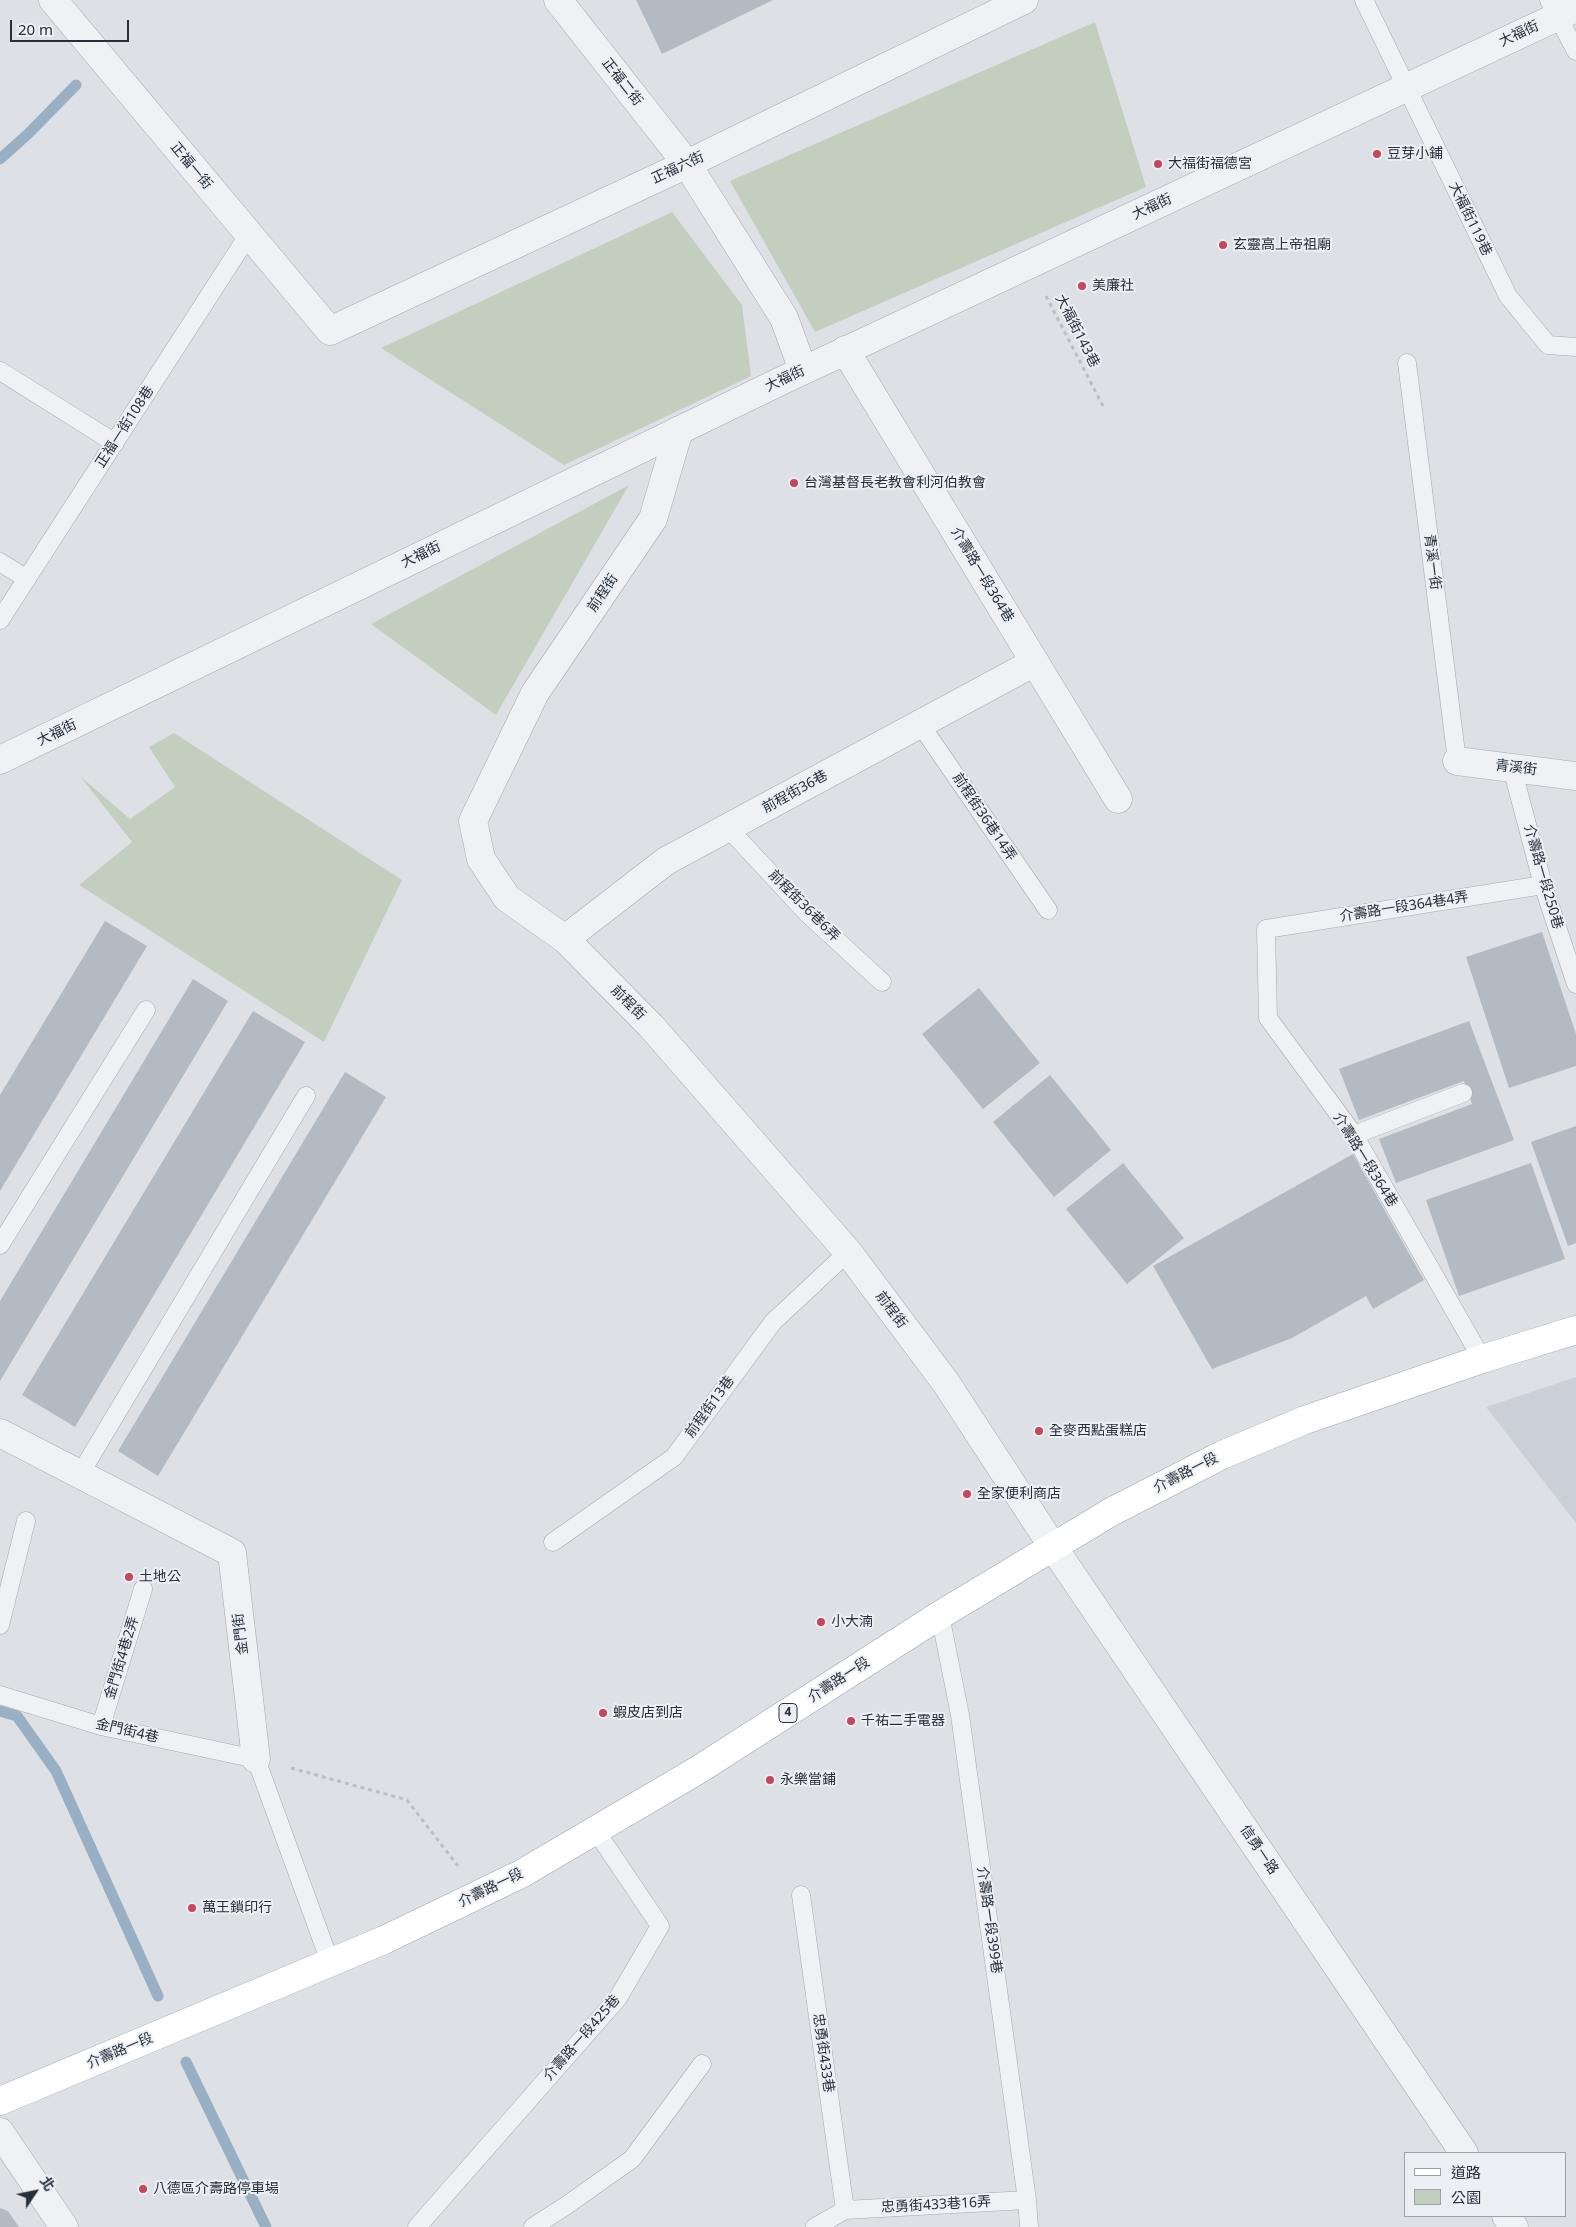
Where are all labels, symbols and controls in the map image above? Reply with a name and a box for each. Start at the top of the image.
scale bar [12,10,131,42]
street label: 大福街 [1496,18,1542,50]
text: 20 m [18,19,53,39]
street label: 正福二街 [598,55,646,109]
street label: 正福一街 [167,139,215,193]
place label: 豆芽小鋪 [1387,146,1443,162]
marker: 豆芽小鋪 [1371,148,1383,160]
street label: 正福六街 [649,149,707,187]
place label: 大福街福德宮 [1168,156,1252,172]
marker: 大福街福德宮 [1152,158,1164,170]
street label: 大福街119巷 [1445,179,1495,259]
street label: 大福街 [1129,191,1175,223]
place label: 玄靈高上帝祖廟 [1233,237,1331,253]
marker: 玄靈高上帝祖廟 [1217,239,1229,251]
place label: 美廉社 [1092,278,1134,294]
marker: 美廉社 [1076,280,1088,292]
street label: 大福街143巷 [1051,292,1103,370]
street label: 大福街 [762,363,808,395]
street label: 正福一街108巷 [92,383,158,471]
place label: 台灣基督長老教會利河伯教會 [804,475,986,491]
marker: 台灣基督長老教會利河伯教會 [788,477,800,489]
street label: 介壽路一段364巷 [947,524,1017,626]
street label: 青溪一街 [1420,533,1444,591]
street label: 大福街 [398,538,444,572]
street label: 前程街 [584,571,622,615]
street label: 大福街 [34,716,80,750]
street label: 青溪街 [1494,757,1538,779]
street label: 前程街36巷 [759,767,831,817]
street label: 前程街36巷14弄 [949,770,1019,864]
street label: 介壽路一段250巷 [1520,823,1566,931]
street label: 前程街36巷6弄 [765,867,843,945]
street label: 介壽路一段364巷4弄 [1338,889,1470,925]
street label: 前程街 [607,982,649,1024]
street label: 介壽路一段364巷 [1329,1110,1401,1210]
street label: 前程街 [872,1288,910,1332]
street label: 前程街13巷 [682,1373,738,1441]
place label: 全麥西點蛋糕店 [1049,1423,1147,1439]
marker: 全麥西點蛋糕店 [1033,1425,1045,1437]
street label: 介壽路一段 [1151,1450,1221,1496]
place label: 全家便利商店 [977,1486,1061,1502]
marker: 全家便利商店 [961,1488,973,1500]
place label: 土地公 [139,1569,181,1585]
marker: 土地公 [123,1571,135,1583]
street label: 金門街 [230,1612,252,1656]
street label: 金門街4巷2弄 [101,1614,143,1702]
place label: 小大湳 [831,1614,873,1630]
marker: 小大湳 [815,1616,827,1628]
street label: 介壽路一段 [805,1654,873,1706]
road number: 4 [779,1704,797,1722]
place label: 蝦皮店到店 [613,1705,683,1721]
marker: 蝦皮店到店 [597,1707,609,1719]
place label: 千祐二手電器 [861,1713,945,1729]
marker: 千祐二手電器 [845,1715,857,1727]
street label: 金門街4巷 [94,1716,160,1746]
place label: 永樂當鋪 [780,1772,836,1788]
marker: 永樂當鋪 [764,1774,776,1786]
street label: 信勇一路 [1236,1822,1282,1878]
street label: 介壽路一段 [456,1865,526,1911]
street label: 介壽路一段399巷 [973,1865,1005,1975]
place label: 萬王鎖印行 [202,1900,272,1916]
marker: 萬王鎖印行 [186,1902,198,1914]
street label: 介壽路一段425巷 [540,1992,624,2084]
street label: 忠勇街433巷 [809,2012,837,2094]
street label: 介壽路一段 [85,2030,155,2072]
legend [1404,2152,1566,2217]
text: 道路 [1451,2162,1481,2182]
north arrow [10,2167,60,2217]
text: 北 [36,2172,60,2194]
place label: 八德區介壽路停車場 [153,2181,279,2197]
marker: 八德區介壽路停車場 [137,2183,149,2195]
text: 公園 [1451,2187,1481,2207]
street label: 忠勇街433巷16弄 [881,2194,991,2216]

